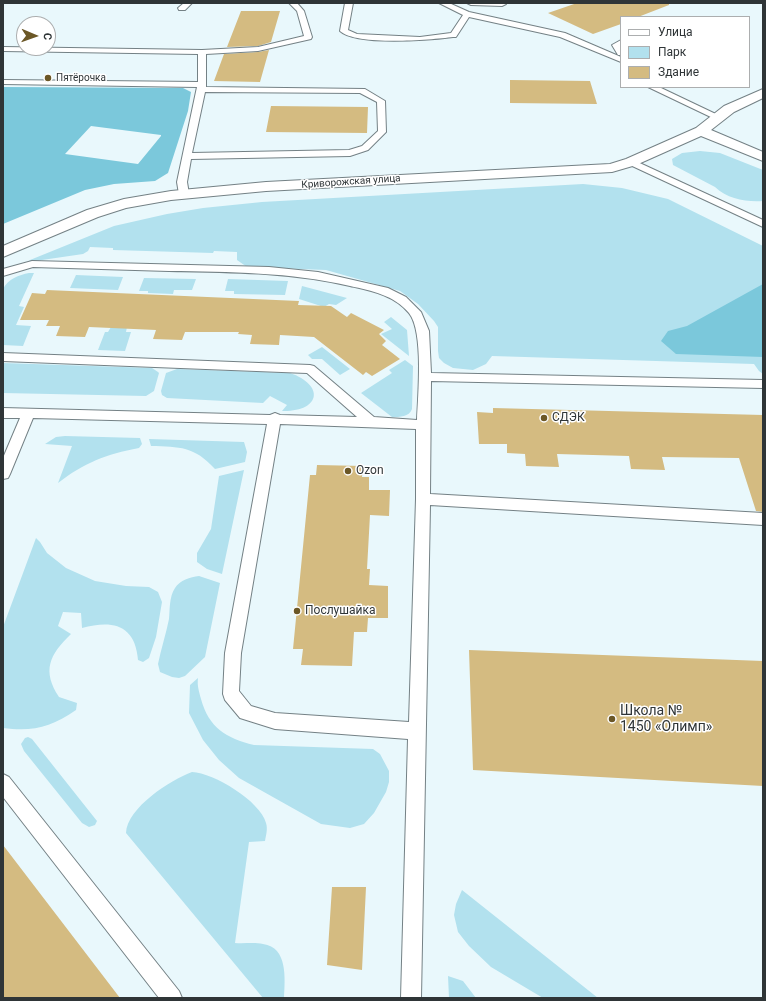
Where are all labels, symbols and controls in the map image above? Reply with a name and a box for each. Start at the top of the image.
north arrow [16,16,56,56]
legend [620,16,750,88]
text: Улица [658,25,693,39]
text: С [41,33,54,40]
text: Парк [658,45,686,59]
text: Здание [658,65,699,79]
place label: Пятёрочка [56,72,106,84]
marker: Пятёрочка [43,73,53,83]
street label: Криворожская улица [301,173,401,191]
place label: СДЭК [552,411,585,425]
marker: СДЭК [539,413,549,423]
place label: Ozon [356,464,384,478]
marker: Ozon [343,466,353,476]
place label: Послушайка [305,604,375,618]
marker: Послушайка [292,606,302,616]
place label: Школа № 1450 «Олимп» [620,703,712,736]
marker: Школа № 1450 «Олимп» [607,714,617,724]

